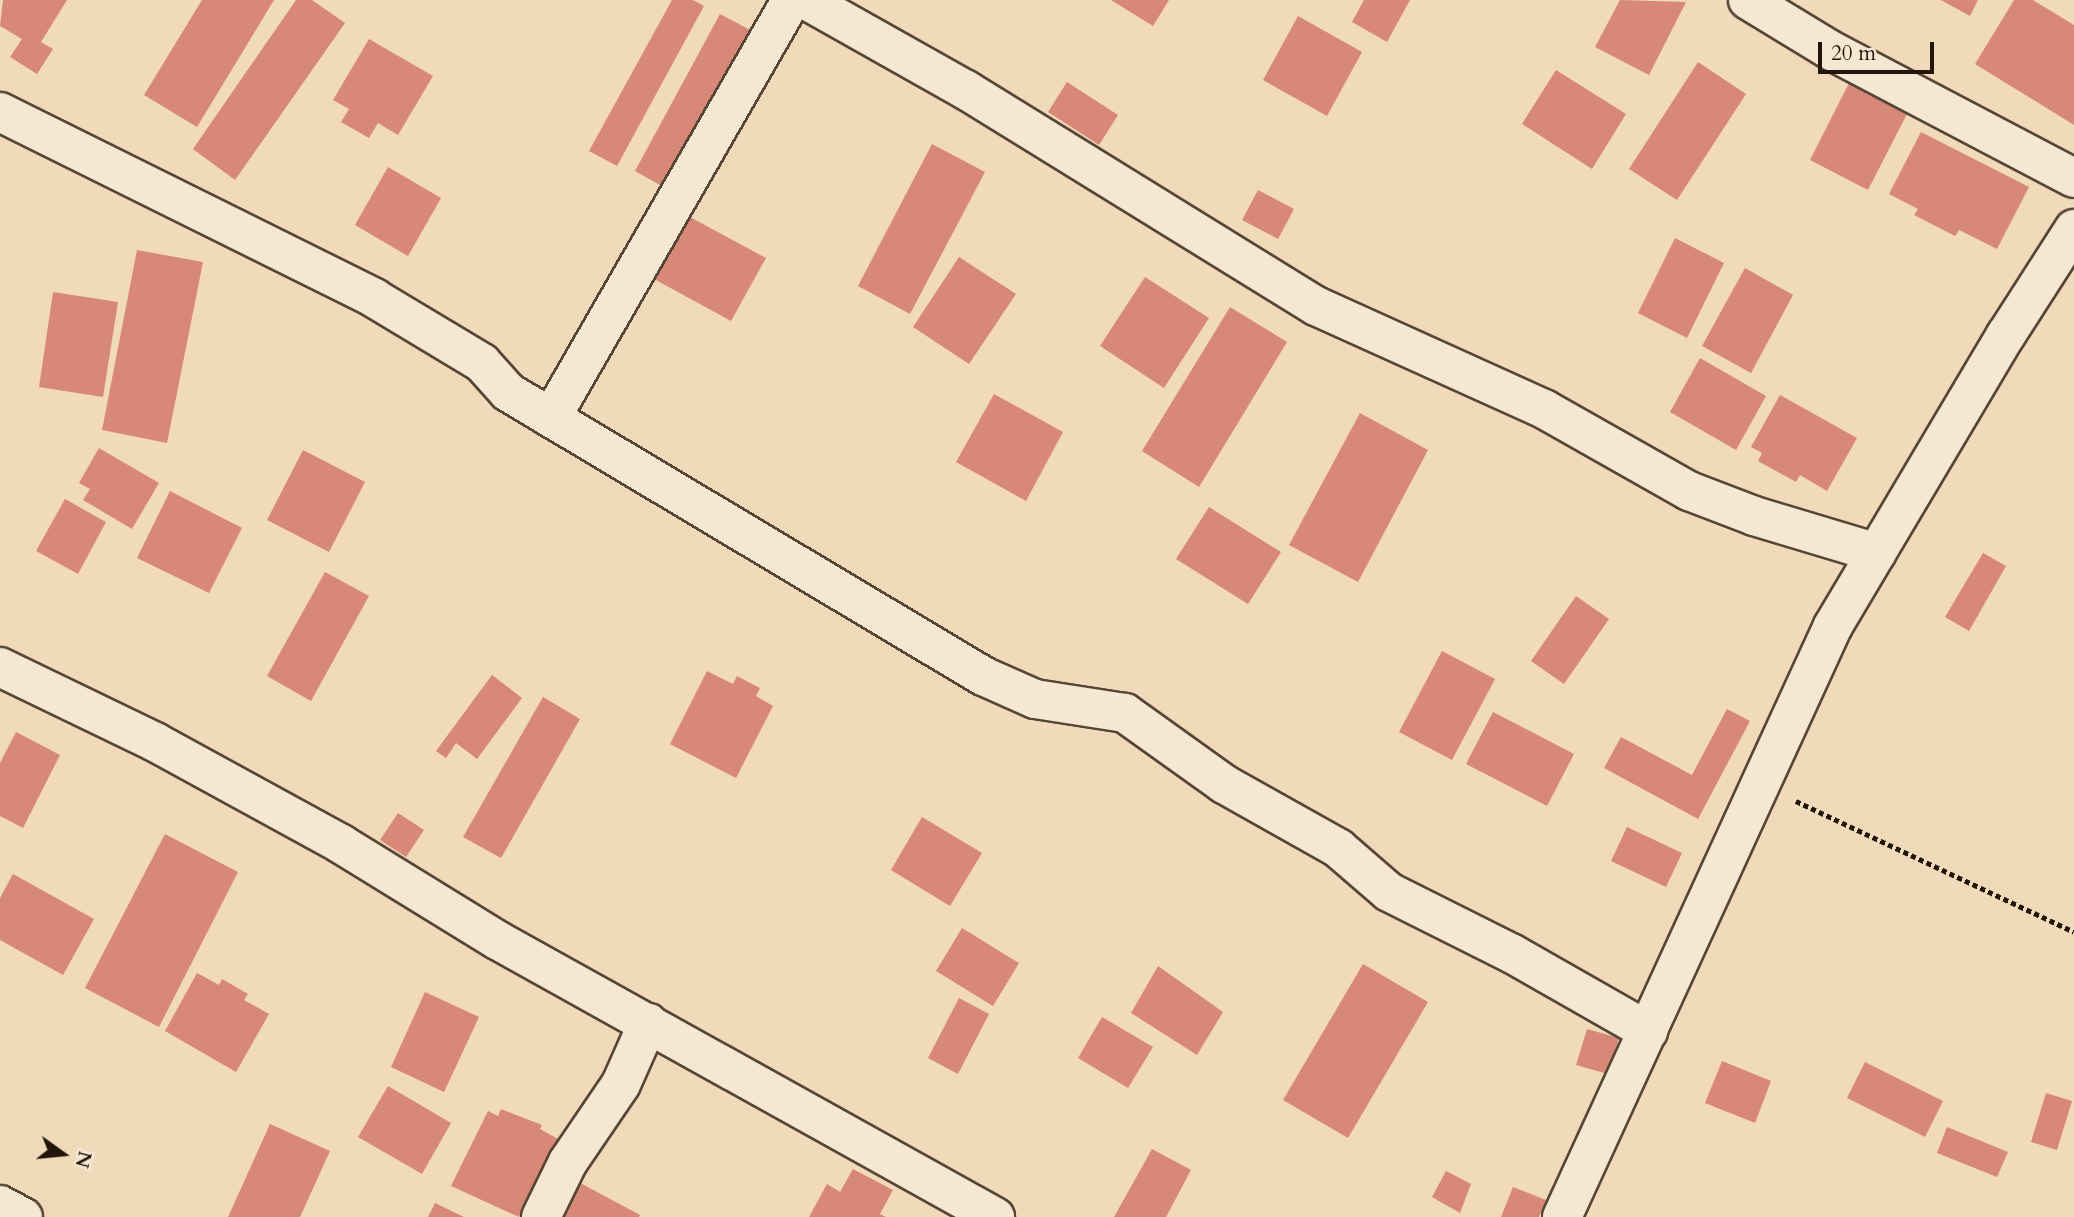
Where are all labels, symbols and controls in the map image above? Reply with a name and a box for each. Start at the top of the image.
scale bar [1822,28,1938,72]
text: 20 m [1831,39,1876,68]
north arrow [28,1119,98,1189]
text: N [69,1148,98,1171]

